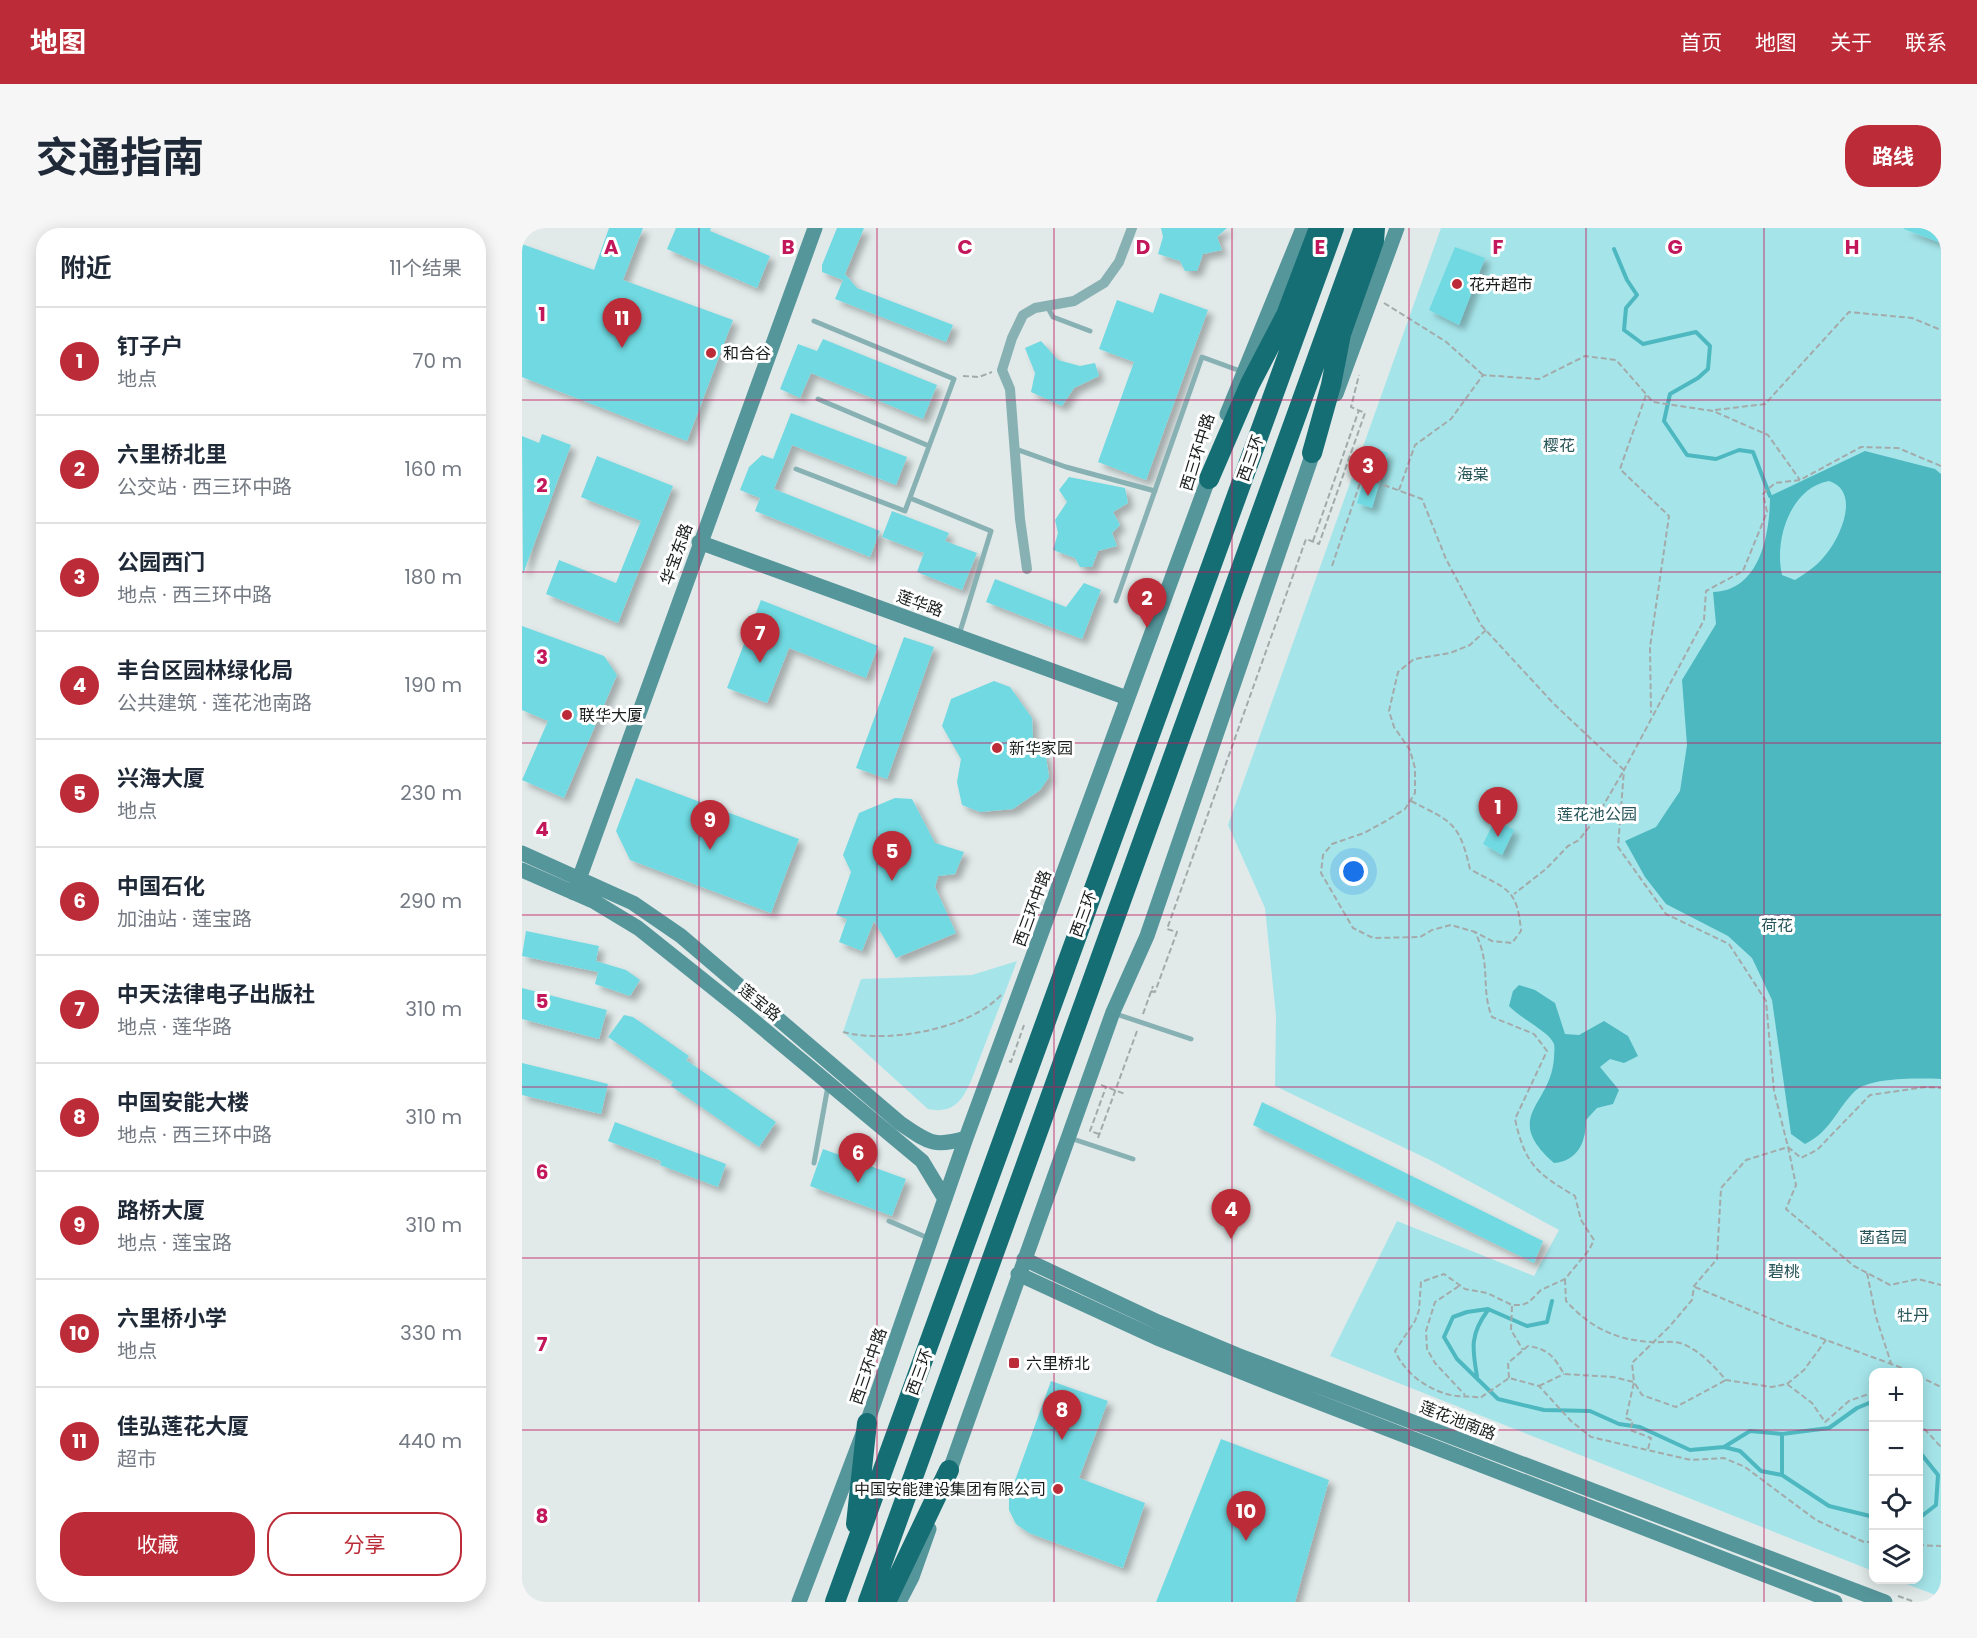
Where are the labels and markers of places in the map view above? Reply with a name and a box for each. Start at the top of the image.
place label: 花卉超市 [1469,273,1533,296]
marker: 花卉超市 [1450,277,1464,291]
pin: 11 [602,298,642,348]
place label: 和合谷 [723,342,771,365]
marker: 和合谷 [704,346,718,360]
pin: 3 [1348,446,1388,496]
pin: 2 [1128,578,1166,628]
pin: 7 [740,614,780,663]
place label: 联华大厦 [579,704,643,727]
marker: 联华大厦 [560,708,574,722]
place label: 新华家园 [1009,737,1073,760]
marker: 新华家园 [990,741,1004,755]
pin: 1 [1478,788,1518,837]
pin: 9 [690,800,729,850]
pin: 5 [872,832,911,881]
pin: 6 [838,1134,878,1183]
pin: 4 [1212,1190,1250,1239]
place label: 六里桥北 [1026,1352,1090,1375]
marker: 六里桥北 [1007,1356,1021,1370]
pin: 8 [1042,1390,1082,1440]
place label: 中国安能建设集团有限公司 [854,1478,1046,1501]
marker: 中国安能建设集团有限公司 [1051,1482,1065,1496]
pin: 10 [1226,1492,1266,1541]

